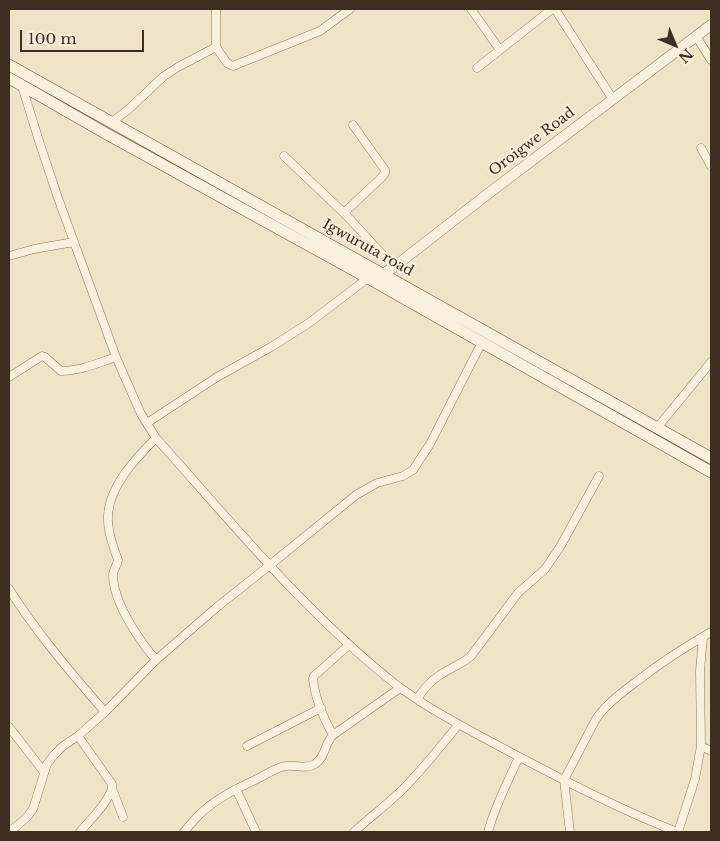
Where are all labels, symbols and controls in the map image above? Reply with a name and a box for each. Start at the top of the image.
scale bar [22,20,146,52]
north arrow [650,20,700,70]
text: 100 m [28,29,77,48]
text: N [675,45,697,67]
street label: Oroigwe Road [486,104,578,180]
street label: Igwuruta road [320,216,416,280]

